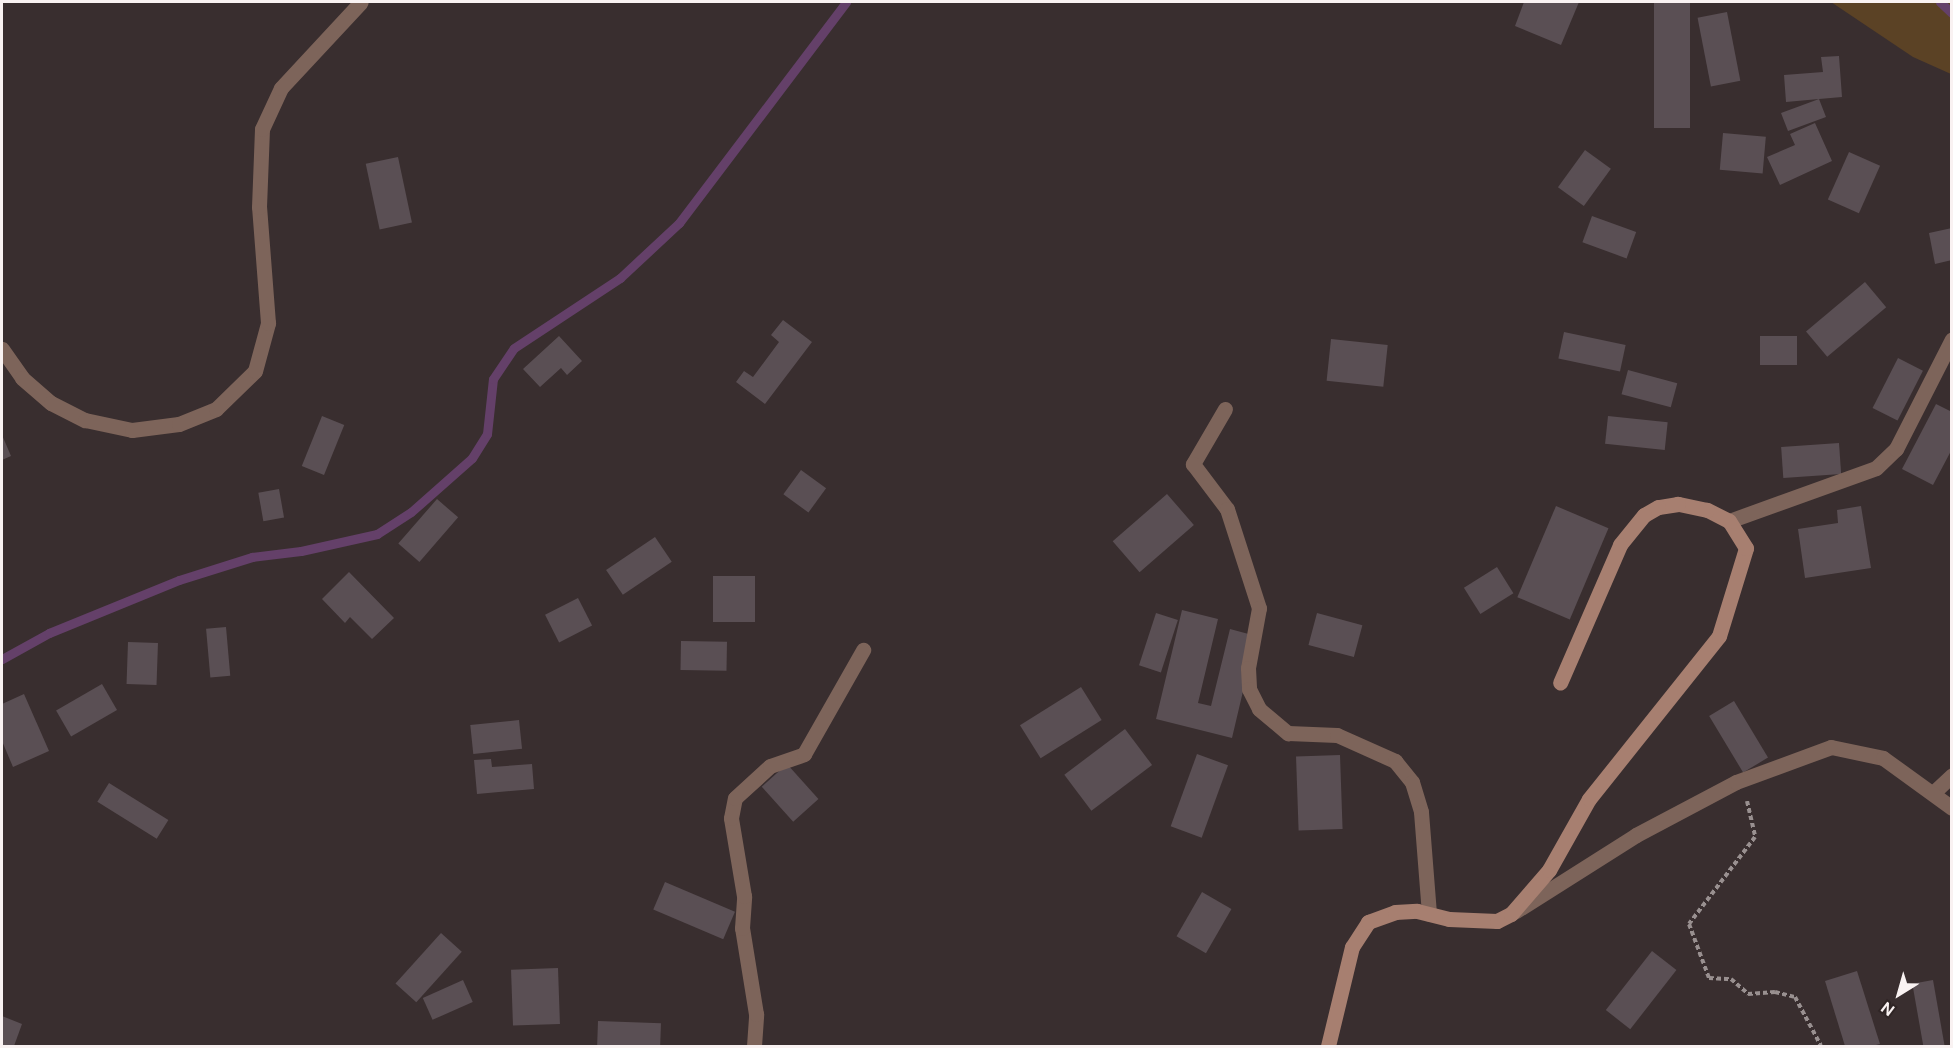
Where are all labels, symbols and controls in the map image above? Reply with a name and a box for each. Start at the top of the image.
north arrow [1869,964,1929,1024]
text: N [1877,997,1899,1021]

